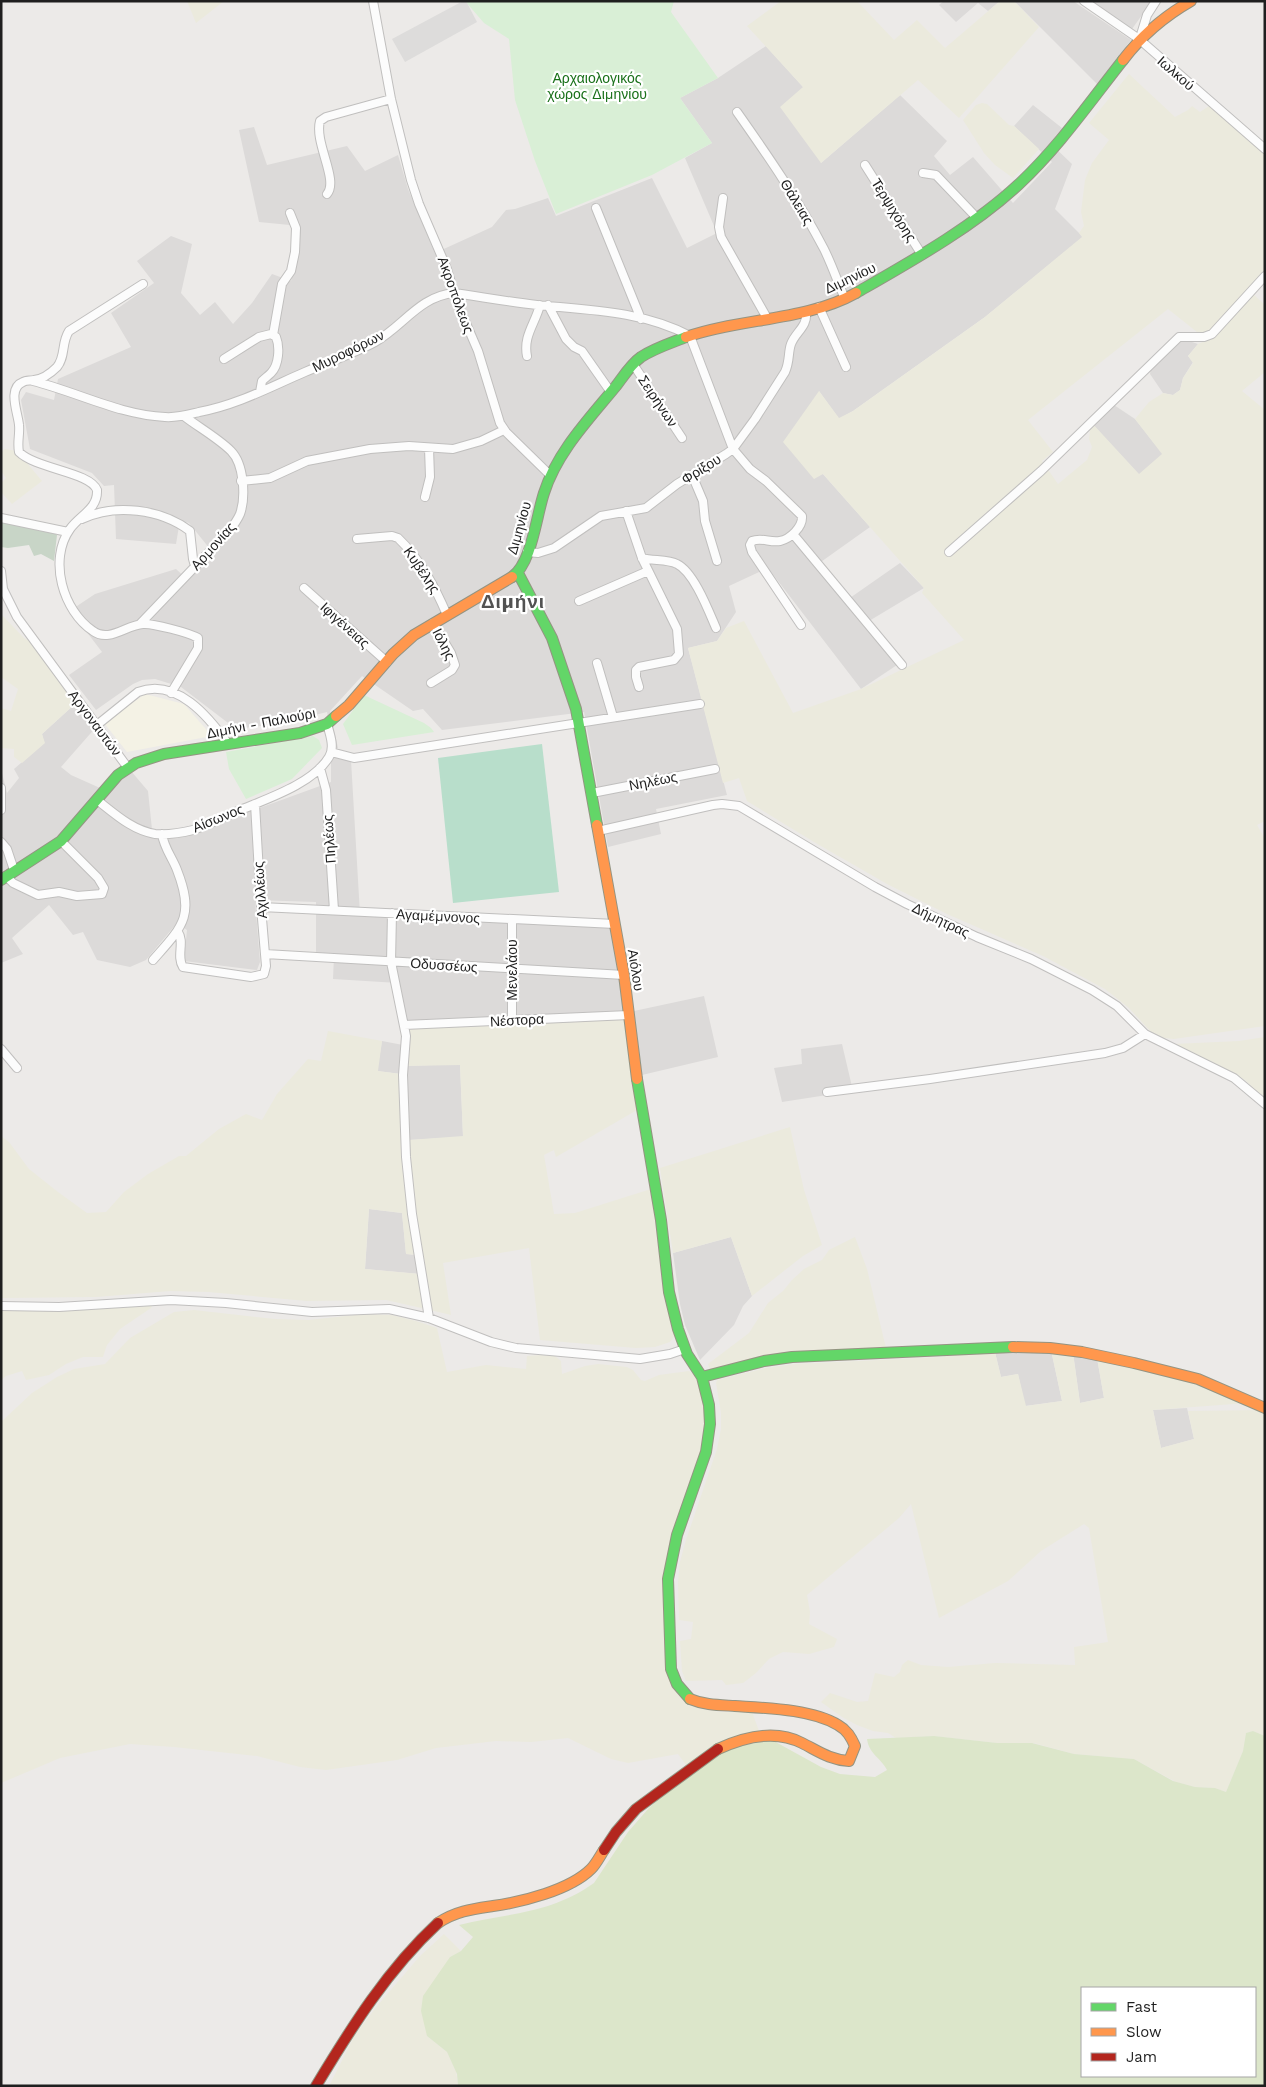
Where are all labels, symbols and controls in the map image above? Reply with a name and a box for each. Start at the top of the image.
street label: Ιωλκού [1154,53,1198,93]
park label: Αρχαιολογικός χώρος Διμηνίου [547,70,647,102]
street label: Τερψιχόρης [868,175,920,245]
street label: Θάλειας [777,176,817,228]
street label: Ακροπόλεως [435,254,477,336]
street label: Διμηνίου [822,259,878,297]
street label: Μυροφόρων [310,327,386,375]
street label: Σειρήνων [635,372,681,430]
street label: Φρίξου [678,451,724,487]
street label: Διμηνίου [504,500,534,556]
street label: Αρμονίας [187,519,239,573]
street label: Κυβέλης [401,544,444,597]
district label: Διμήνι [481,590,545,613]
street label: Ιφιγένειας [317,599,373,651]
street label: Ιόλης [429,626,459,663]
street label: Αργοναυτών [65,687,125,759]
street label: Διμήνι - Παλιούρι [205,705,317,741]
street label: Νηλέως [628,768,679,794]
street label: Αίσωνος [190,800,246,835]
street label: Πηλέως [319,814,339,864]
street label: Αχιλλέως [250,861,270,919]
street label: Δήμητρας [910,899,973,941]
street label: Αγαμέμνονος [396,906,481,926]
street label: Μενελάου [504,939,520,1001]
street label: Αιόλου [625,948,647,992]
street label: Οδυσσέως [410,955,478,975]
street label: Νέστορα [490,1011,544,1029]
legend [1081,1987,1256,2077]
text: Fast [1126,1998,1158,2016]
text: Slow [1126,2023,1162,2041]
text: Jam [1126,2048,1157,2066]

